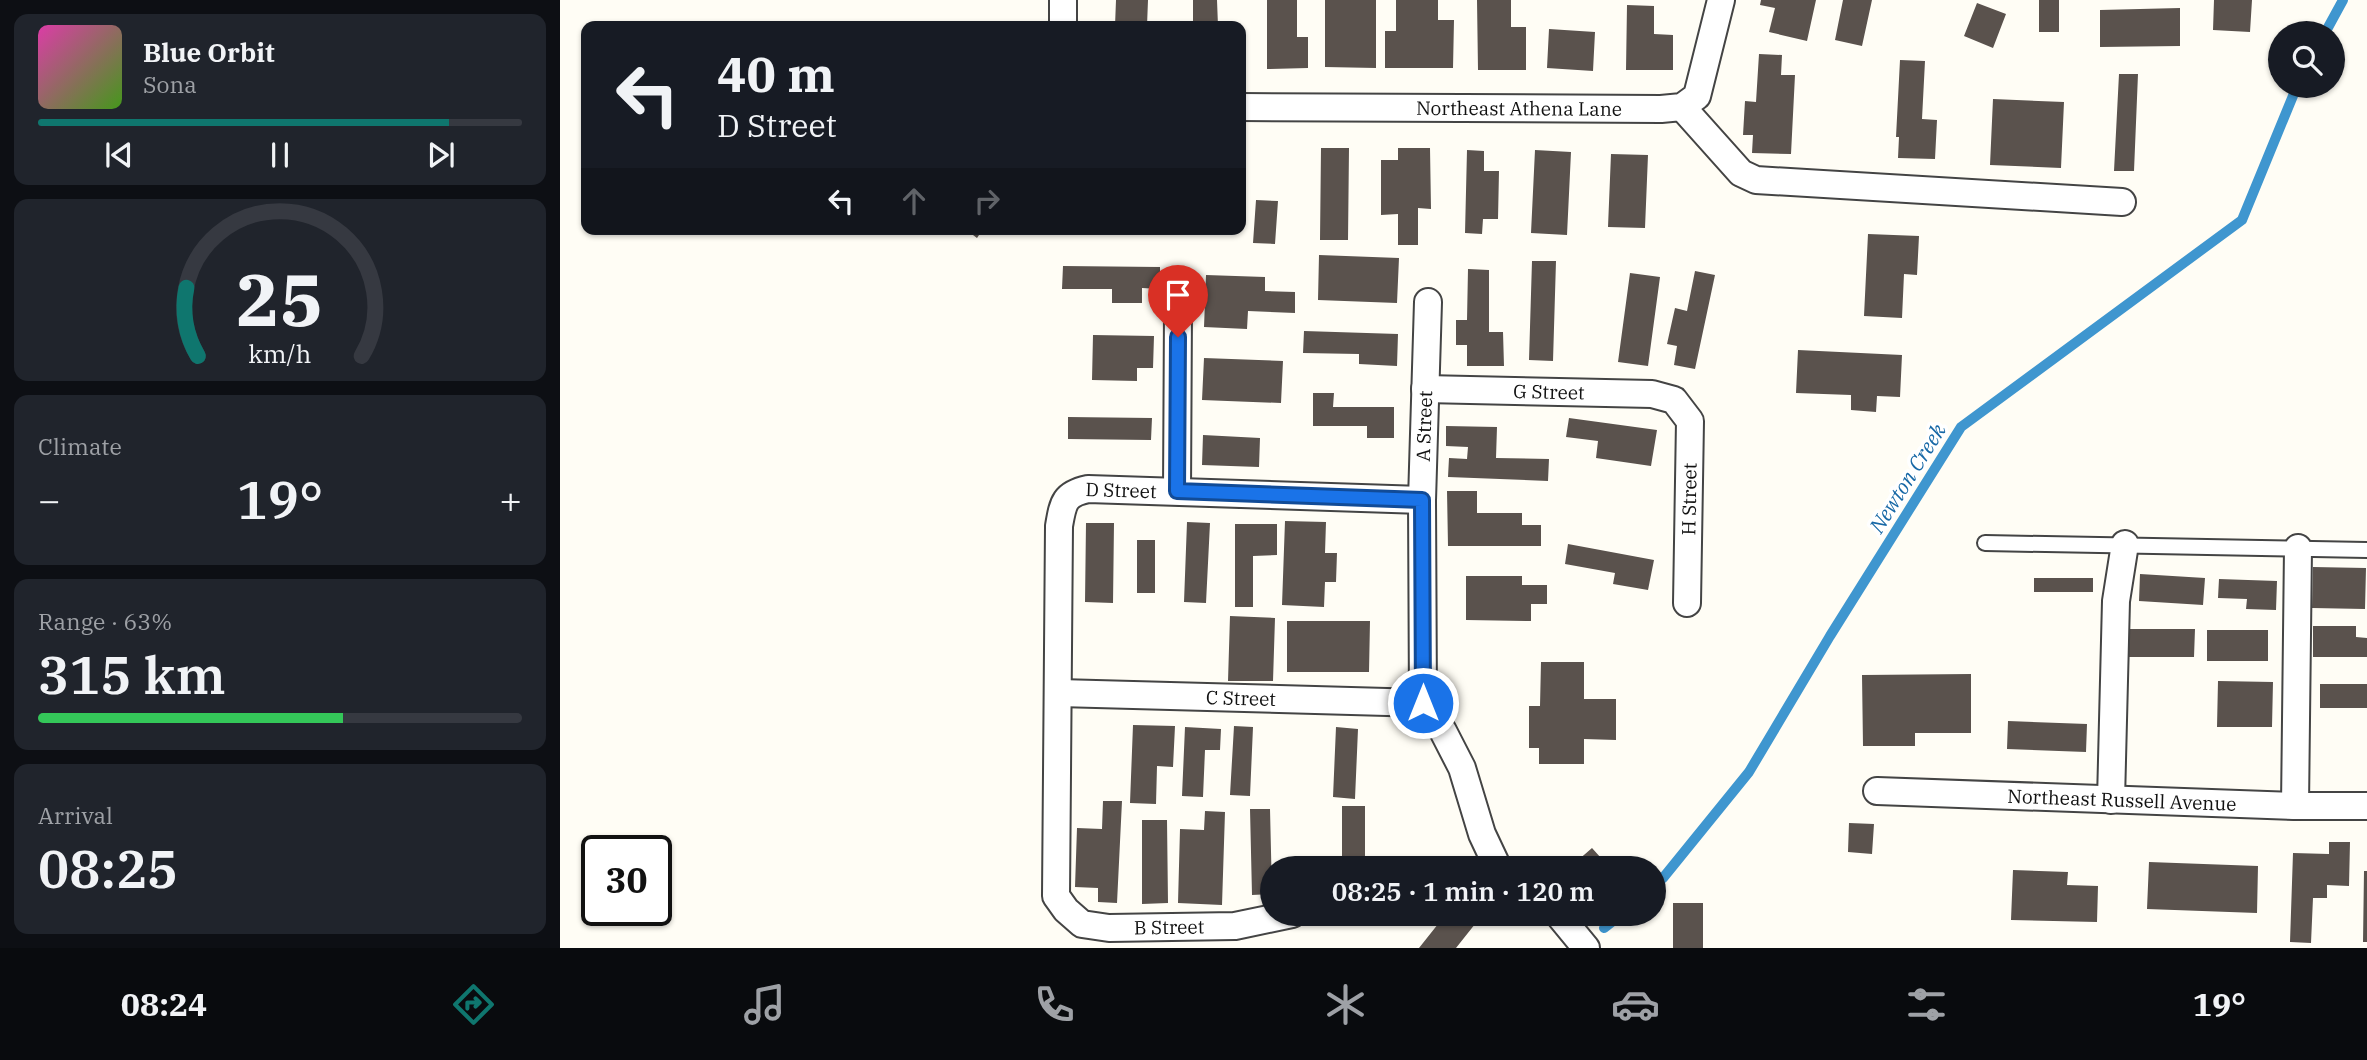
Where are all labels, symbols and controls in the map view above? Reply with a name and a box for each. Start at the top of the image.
map controls [2268,21,2345,98]
button: search [2268,21,2345,98]
text: Blue Orbit [143,35,275,69]
text: 40 m [717,42,835,105]
icon: left [602,49,693,140]
text: Sona [143,69,197,99]
street label: Northeast Athena Lane [1416,96,1622,121]
text: D Street [717,104,837,146]
icon: previous [100,136,138,174]
icon: pause [261,136,299,174]
icon: next [422,136,460,174]
icon: left [822,182,860,220]
icon: ahead [895,182,933,220]
icon: right [968,182,1006,220]
text: 25 [236,251,324,346]
pin [1148,265,1208,337]
icon: arrive [1159,276,1197,314]
text: km/h [248,336,312,369]
street label: G Street [1513,379,1585,405]
street label: A Street [1411,390,1437,462]
water label: Newton Creek [1862,417,1952,539]
text: Climate [38,431,122,461]
street label: H Street [1676,462,1702,536]
text: 19° [237,466,323,533]
text: − [38,475,61,524]
text: + [499,475,522,524]
street label: D Street [1085,477,1157,503]
text: Range · 63% [38,606,172,636]
text: 315 km [38,641,226,708]
position arrow [1386,666,1460,740]
street label: C Street [1206,685,1277,711]
street label: Northeast Russell Avenue [2007,784,2237,816]
text: Arrival [38,800,113,830]
text: 08:25 [38,835,178,902]
speed limit sign: 30 [581,835,672,926]
text: 08:25 · 1 min · 120 m [1332,874,1594,908]
street label: B Street [1134,914,1205,940]
icon: directions [449,980,498,1029]
icon: music [740,980,789,1029]
icon: phone [1030,980,1079,1029]
icon: climate [1321,980,1370,1029]
icon: car [1611,980,1660,1029]
icon: filters [1902,980,1951,1029]
text: 08:24 [121,983,207,1025]
text: 19° [2193,983,2246,1025]

